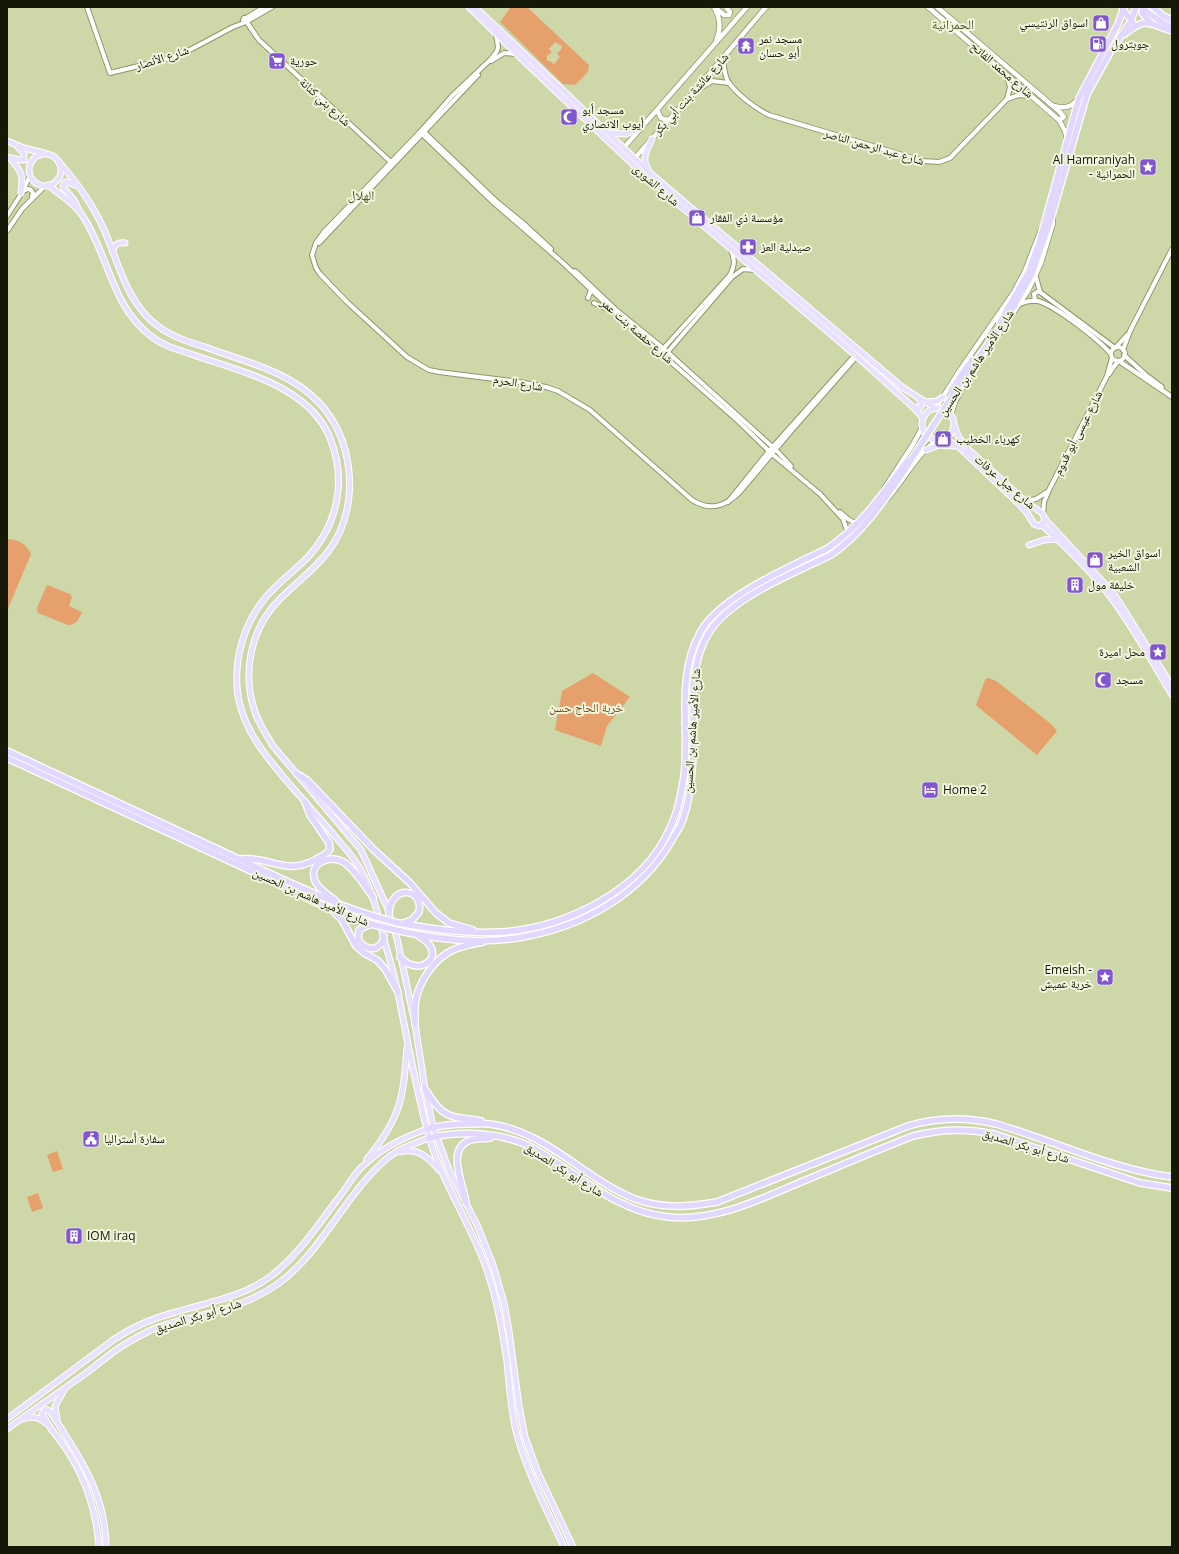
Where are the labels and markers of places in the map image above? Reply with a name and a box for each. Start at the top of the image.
shop icon: اسواق الرنتيسي [1091,13,1111,33]
place label: اسواق الرنتيسي [1020,14,1088,33]
place label: مسجد نمر أبو حسان [758,30,802,61]
fuel station icon: جوبترول [1088,34,1108,54]
place label: جوبترول [1111,35,1150,52]
temple icon: مسجد نمر أبو حسان [736,36,756,56]
supermarket icon: حورية [267,51,287,71]
place label: حورية [290,52,318,69]
place label: مسجد أبو أيوب الانصاري [582,101,644,134]
mosque icon: مسجد أبو أيوب الانصاري [559,107,579,127]
place label: Al Hamraniyah - الحمرانية [1053,151,1135,182]
place icon: Al Hamraniyah - الحمرانية [1138,157,1158,177]
shop icon: مؤسسة ذي الفقار [687,208,707,228]
place label: مؤسسة ذي الفقار [709,209,783,228]
pharmacy icon: صيدلية العز [738,237,758,257]
place label: صيدلية العز [760,238,811,255]
shop icon: كهرباء الخطيب [933,429,953,449]
place label: كهرباء الخطيب [956,430,1020,447]
place label: اسواق الخير الشعبية [1107,544,1161,575]
shop icon: اسواق الخير الشعبية [1085,550,1105,570]
building icon: خليفة مول [1065,575,1085,595]
place label: خليفة مول [1088,576,1135,593]
place icon: محل اميرة [1148,642,1168,662]
place label: محل اميرة [1099,643,1145,660]
mosque icon: مسجد [1093,670,1113,690]
place label: مسجد [1116,671,1143,688]
hotel icon: Home 2 [920,780,940,800]
place label: Home 2 [943,781,987,798]
place label: Emeish - خربة عميش [1040,961,1092,992]
place icon: Emeish - خربة عميش [1095,967,1115,987]
public building icon: سفارة أستراليا [81,1129,101,1149]
place label: سفارة أستراليا [104,1130,165,1147]
building icon: IOM iraq [64,1226,84,1246]
place label: IOM iraq [87,1227,136,1244]

